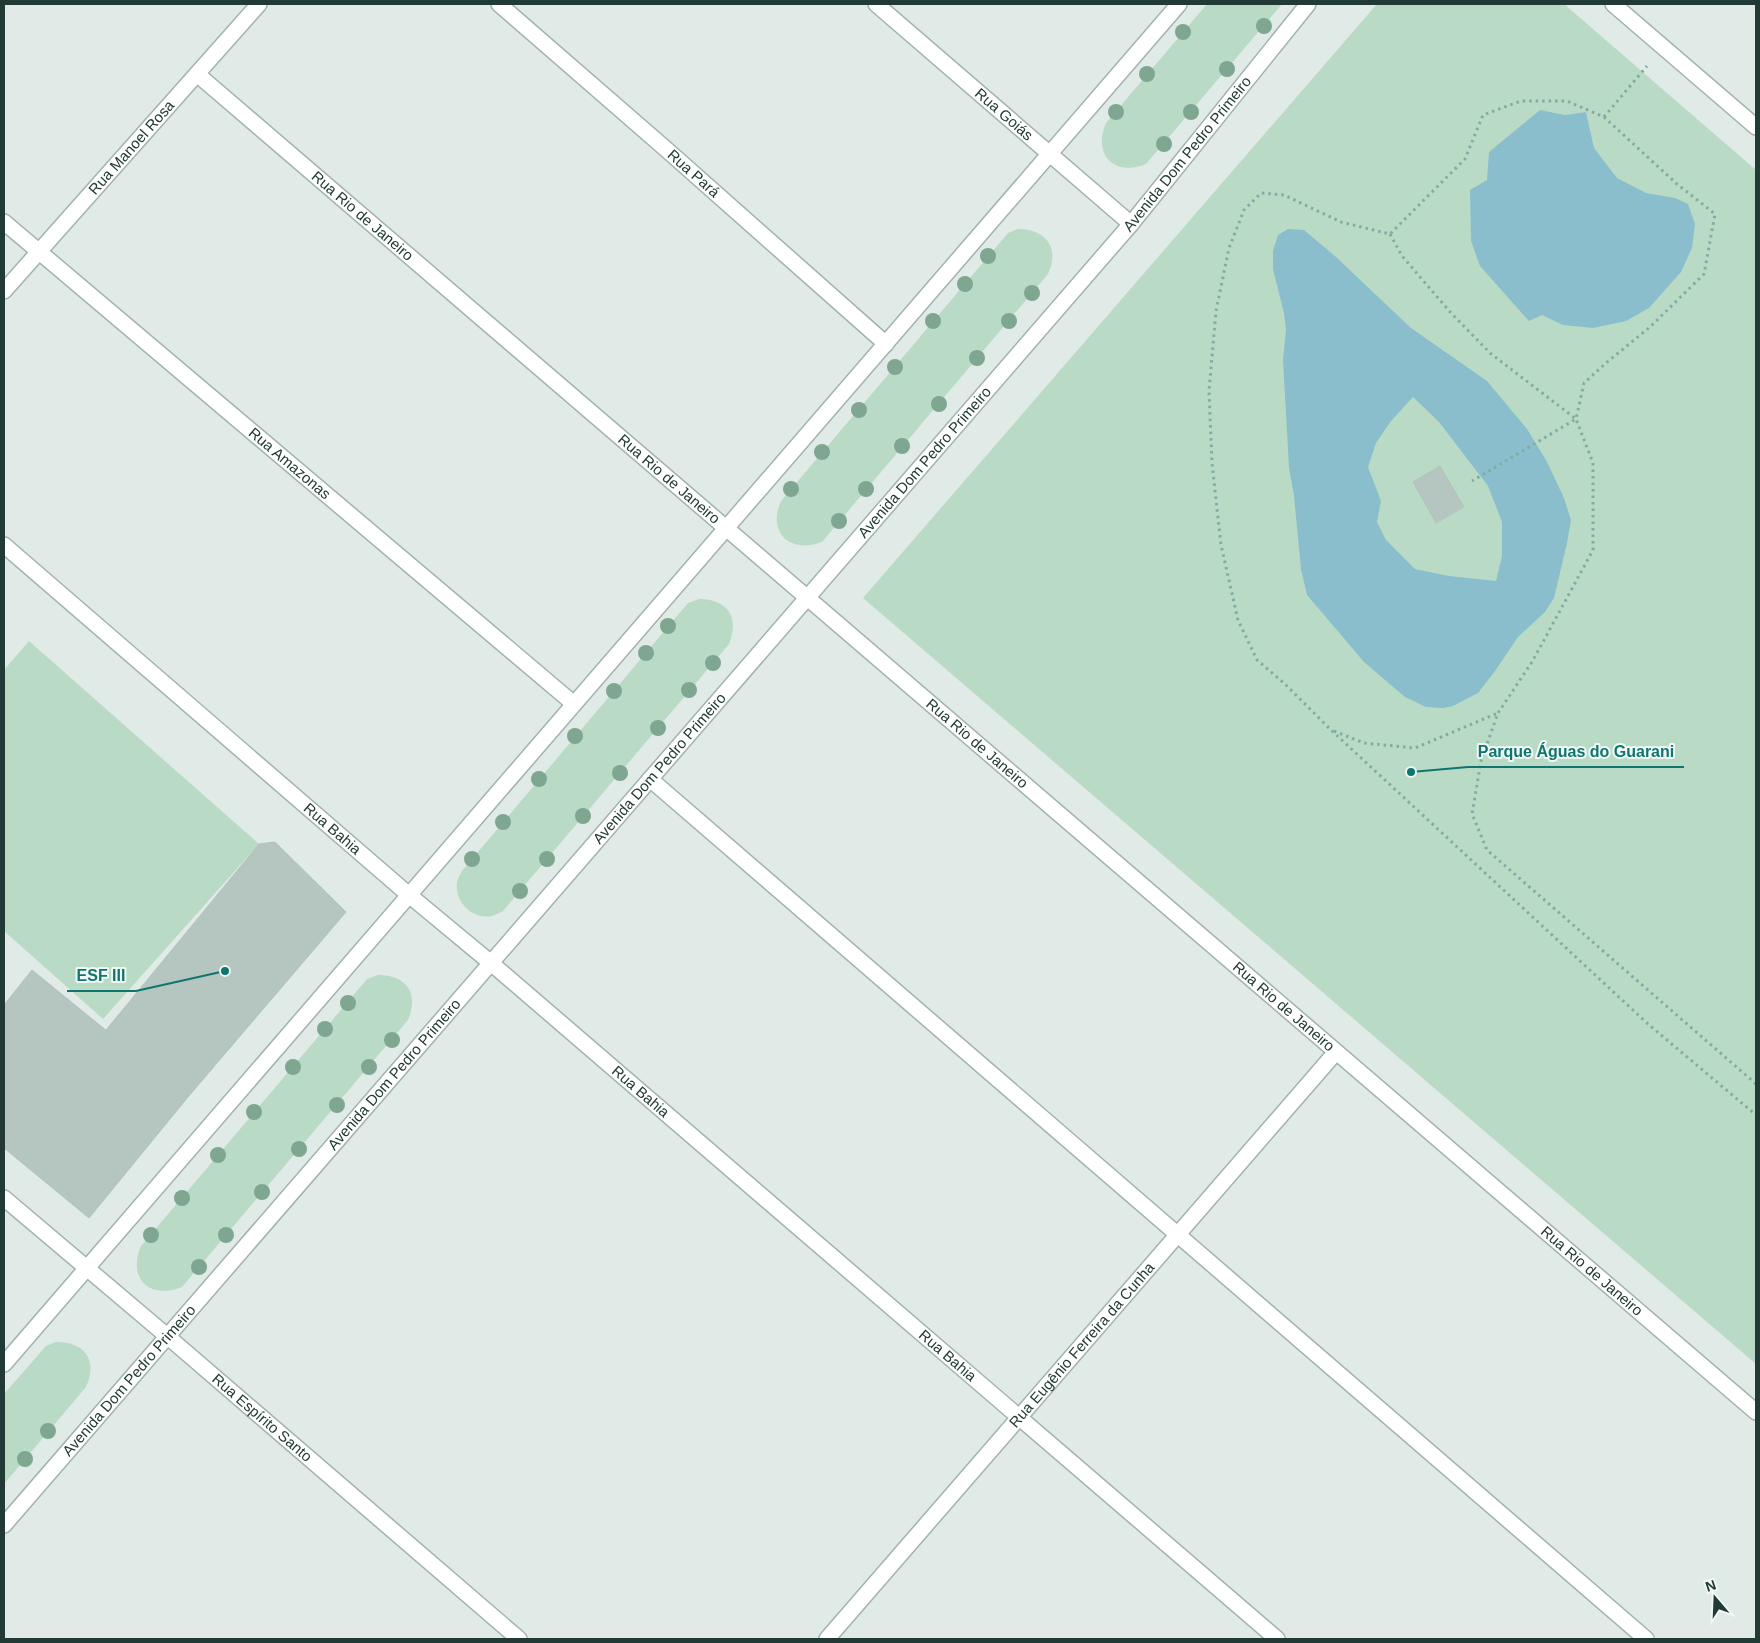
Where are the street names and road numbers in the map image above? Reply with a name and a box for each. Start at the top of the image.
street label: Avenida Dom Pedro Primeiro [1119,73,1254,235]
street label: Rua Goiás [972,84,1037,144]
street label: Rua Manoel Rosa [85,96,178,198]
street label: Rua Pará [664,146,724,201]
street label: Rua Rio de Janeiro [308,167,417,264]
street label: Avenida Dom Pedro Primeiro [854,383,994,541]
street label: Rua Amazonas [246,424,334,502]
street label: Rua Rio de Janeiro [615,430,724,527]
street label: Avenida Dom Pedro Primeiro [589,689,729,847]
street label: Rua Rio de Janeiro [923,695,1032,791]
street label: Rua Bahia [301,799,365,858]
street label: Rua Rio de Janeiro [1230,958,1338,1055]
street label: Avenida Dom Pedro Primeiro [324,995,464,1153]
street label: Rua Bahia [609,1062,673,1121]
street label: Rua Rio de Janeiro [1538,1222,1646,1319]
street label: Rua Eugênio Ferreira da Cunha [1005,1258,1158,1431]
street label: Avenida Dom Pedro Primeiro [59,1301,199,1459]
street label: Rua Bahia [916,1326,980,1385]
street label: Rua Espírito Santo [209,1370,316,1465]

